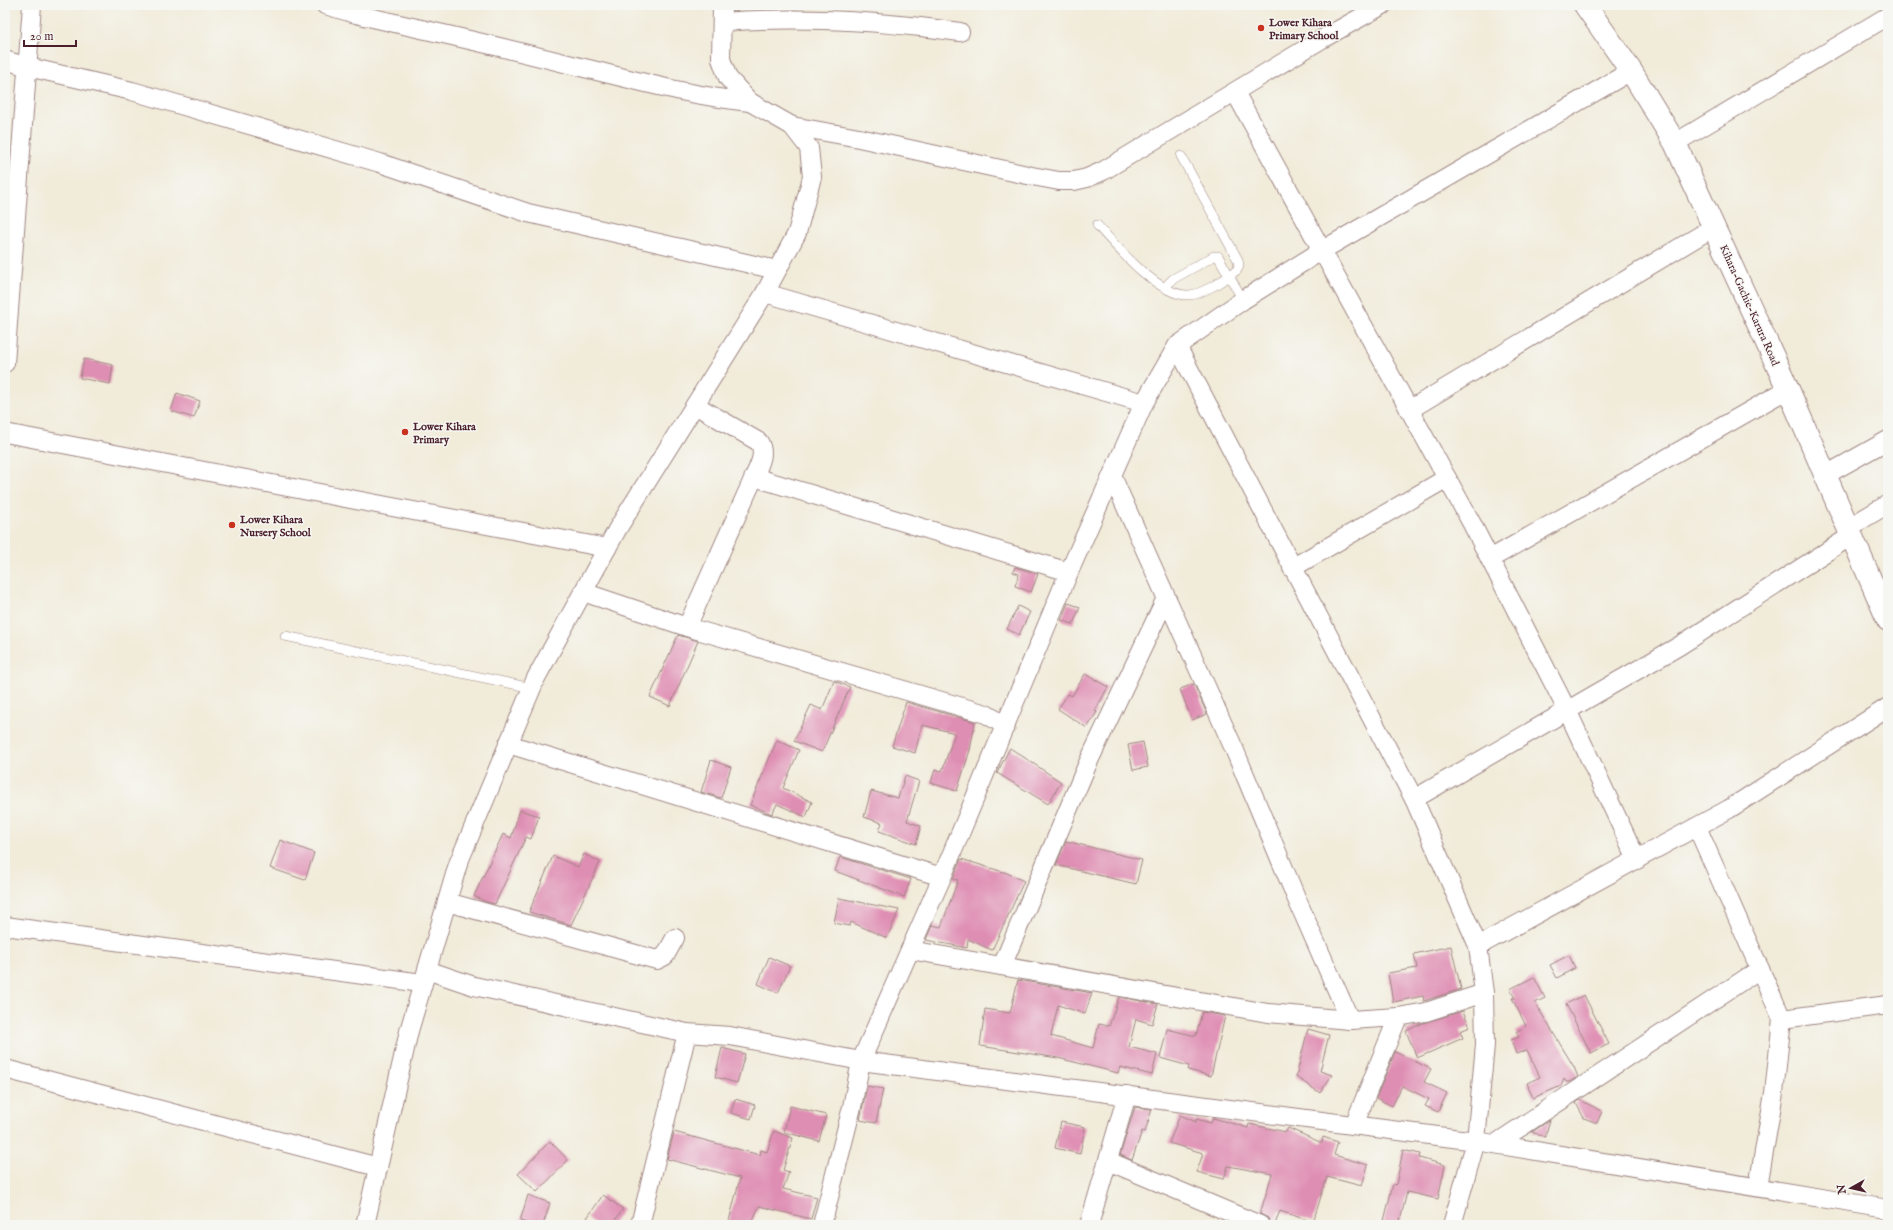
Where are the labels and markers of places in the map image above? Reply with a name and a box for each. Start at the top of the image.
place label: Lower Kihara Primary School [1268,16,1339,43]
marker: Lower Kihara Primary School [1256,23,1266,33]
place label: Lower Kihara Primary [412,420,476,447]
marker: Lower Kihara Primary [400,427,410,437]
place label: Lower Kihara Nursery School [239,513,312,540]
marker: Lower Kihara Nursery School [227,520,237,530]

